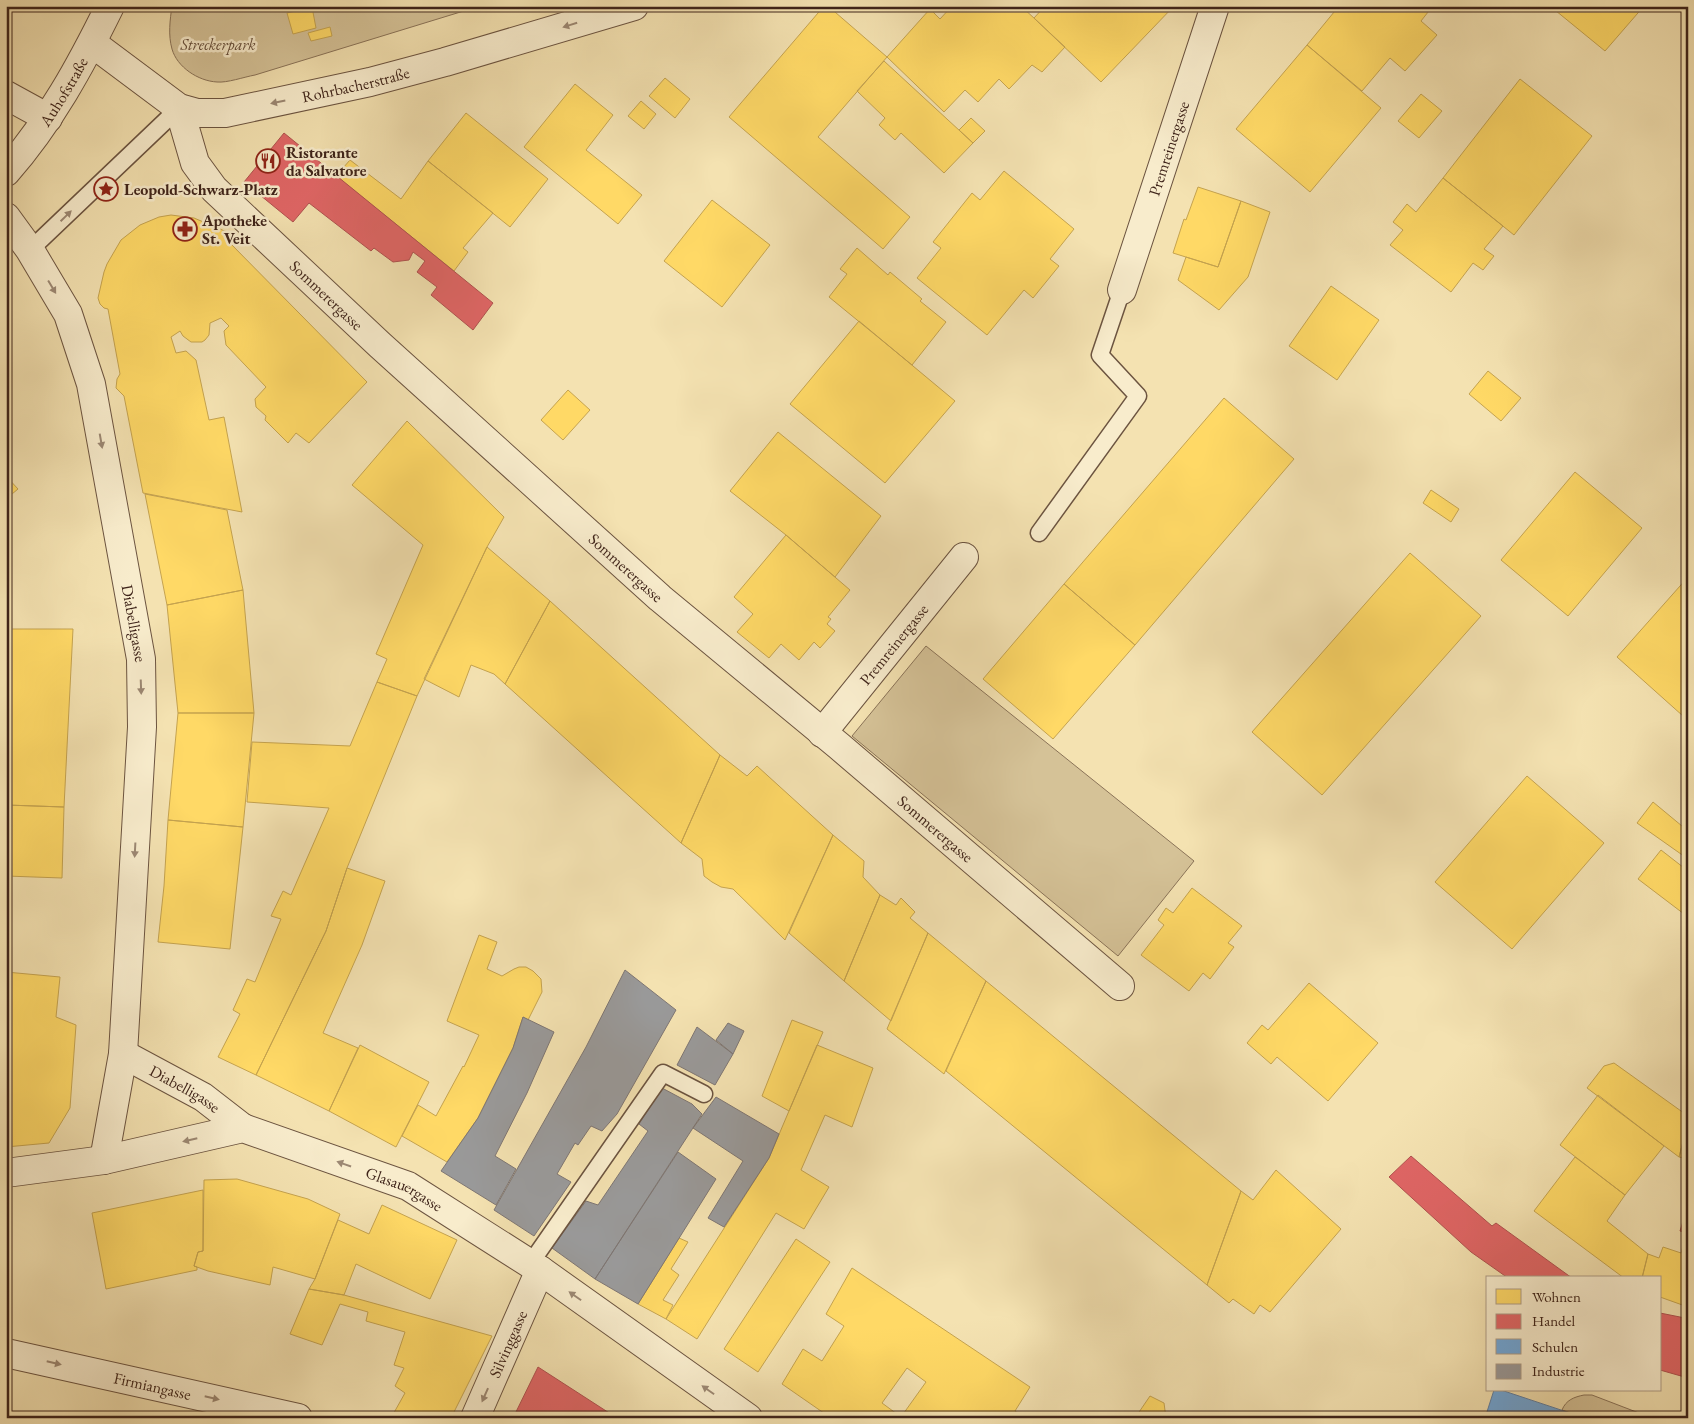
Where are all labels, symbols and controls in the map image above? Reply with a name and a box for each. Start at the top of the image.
one-way arrow [563,22,578,30]
park label: Streckerpark [179,34,256,55]
street label: Auhofstraße [34,54,93,131]
street label: Rohrbacherstraße [300,62,412,107]
one-way arrow [270,99,286,107]
street label: Premreinergasse [1144,99,1194,199]
place label: Ristorante da Salvatore [286,142,367,181]
restaurant icon: Ristorante da Salvatore [255,148,281,174]
place icon: Leopold-Schwarz-Platz [93,176,119,202]
place label: Leopold-Schwarz-Platz [124,179,278,200]
one-way arrow [59,210,71,222]
place label: Apotheke St. Veit [201,210,267,249]
pharmacy icon: Apotheke St. Veit [172,216,198,242]
street label: Sommerergasse [285,256,367,335]
one-way arrow [48,281,57,294]
one-way arrow [98,433,106,449]
street label: Sommerergasse [584,529,668,607]
street label: Diabelligasse [117,583,151,664]
street label: Premreinergasse [855,600,933,689]
one-way arrow [138,680,146,696]
street label: Sommerergasse [893,791,978,867]
one-way arrow [131,842,139,858]
street label: Diabelligasse [146,1060,224,1118]
one-way arrow [182,1136,197,1144]
one-way arrow [337,1160,352,1167]
street label: Glasauergasse [363,1162,447,1216]
legend [1486,1276,1662,1392]
text: Wohnen [1532,1287,1581,1306]
one-way arrow [569,1291,582,1301]
street label: Silvinggasse [484,1307,532,1381]
text: Handel [1532,1311,1575,1330]
text: Schulen [1532,1337,1578,1356]
one-way arrow [46,1359,61,1367]
text: Industrie [1532,1361,1585,1380]
street label: Firmiangasse [112,1367,193,1405]
one-way arrow [702,1384,715,1395]
one-way arrow [481,1388,489,1402]
one-way arrow [205,1395,221,1403]

